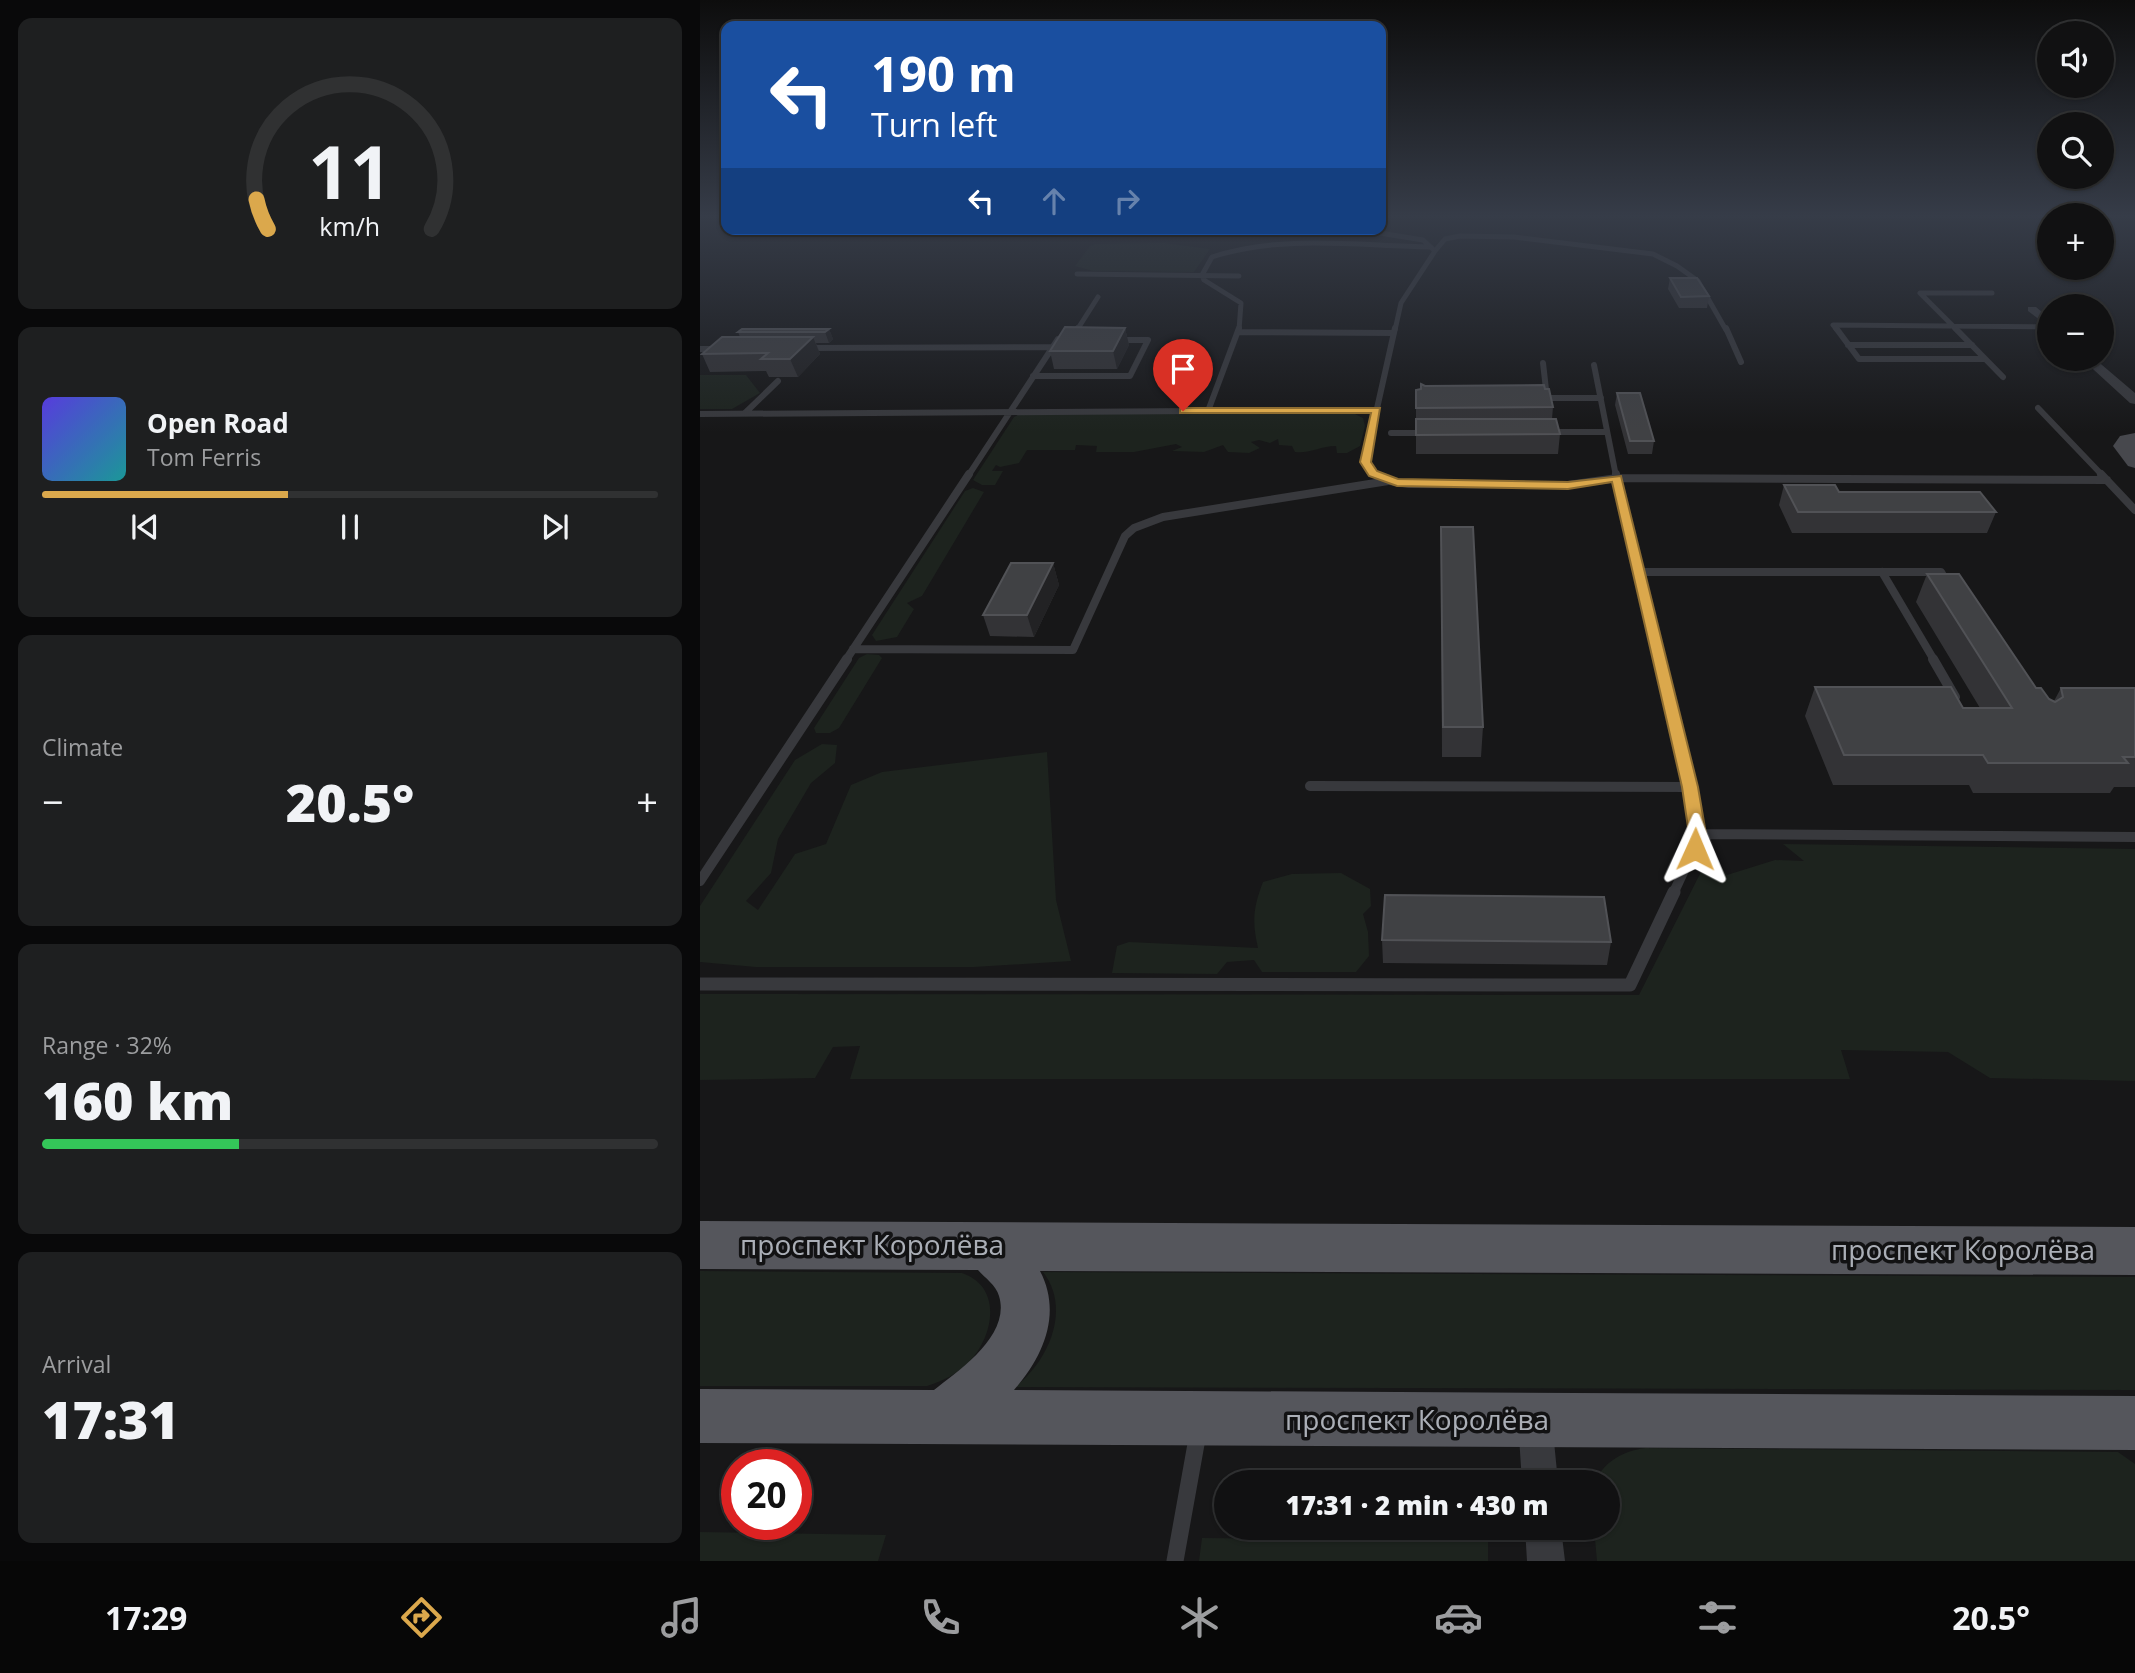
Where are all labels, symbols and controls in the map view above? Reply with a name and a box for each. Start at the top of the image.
map controls [2037,21,2114,371]
button: sound [2037,21,2114,98]
text: 190 m [871,40,1016,106]
icon: left [756,49,847,140]
text: Turn left [871,103,997,146]
button: search [2037,112,2114,189]
text: 11 [308,122,392,221]
icon: left [962,182,1000,220]
icon: ahead [1035,182,1073,220]
icon: right [1108,182,1146,220]
button: + [2037,203,2114,280]
text: km/h [320,209,380,243]
button: − [2037,294,2114,371]
pin [1153,339,1213,411]
icon: arrive [1164,350,1202,388]
text: Open Road [147,405,289,441]
text: Tom Ferris [147,441,261,473]
icon: previous [126,508,164,546]
icon: pause [331,508,369,546]
icon: next [536,508,574,546]
text: Climate [42,731,123,763]
text: 20.5° [286,766,414,837]
text: − [42,775,64,827]
text: + [636,775,658,827]
position arrow [1658,812,1732,886]
text: Range · 32% [42,1029,172,1061]
text: 160 km [42,1064,233,1135]
street label: проспект Королёва [740,1225,1004,1263]
street label: проспект Королёва [1831,1230,2095,1268]
text: Arrival [42,1348,111,1380]
text: 17:31 [42,1383,179,1454]
street label: проспект Королёва [1285,1400,1549,1438]
speed limit sign: 20 [721,1449,812,1540]
text: 17:31 · 2 min · 430 m [1286,1487,1548,1523]
icon: directions [397,1593,446,1642]
icon: music [657,1593,706,1642]
icon: phone [916,1593,965,1642]
icon: climate [1175,1593,1224,1642]
icon: car [1434,1593,1483,1642]
icon: filters [1693,1593,1742,1642]
text: 17:29 [105,1596,187,1639]
text: 20.5° [1952,1596,2030,1639]

